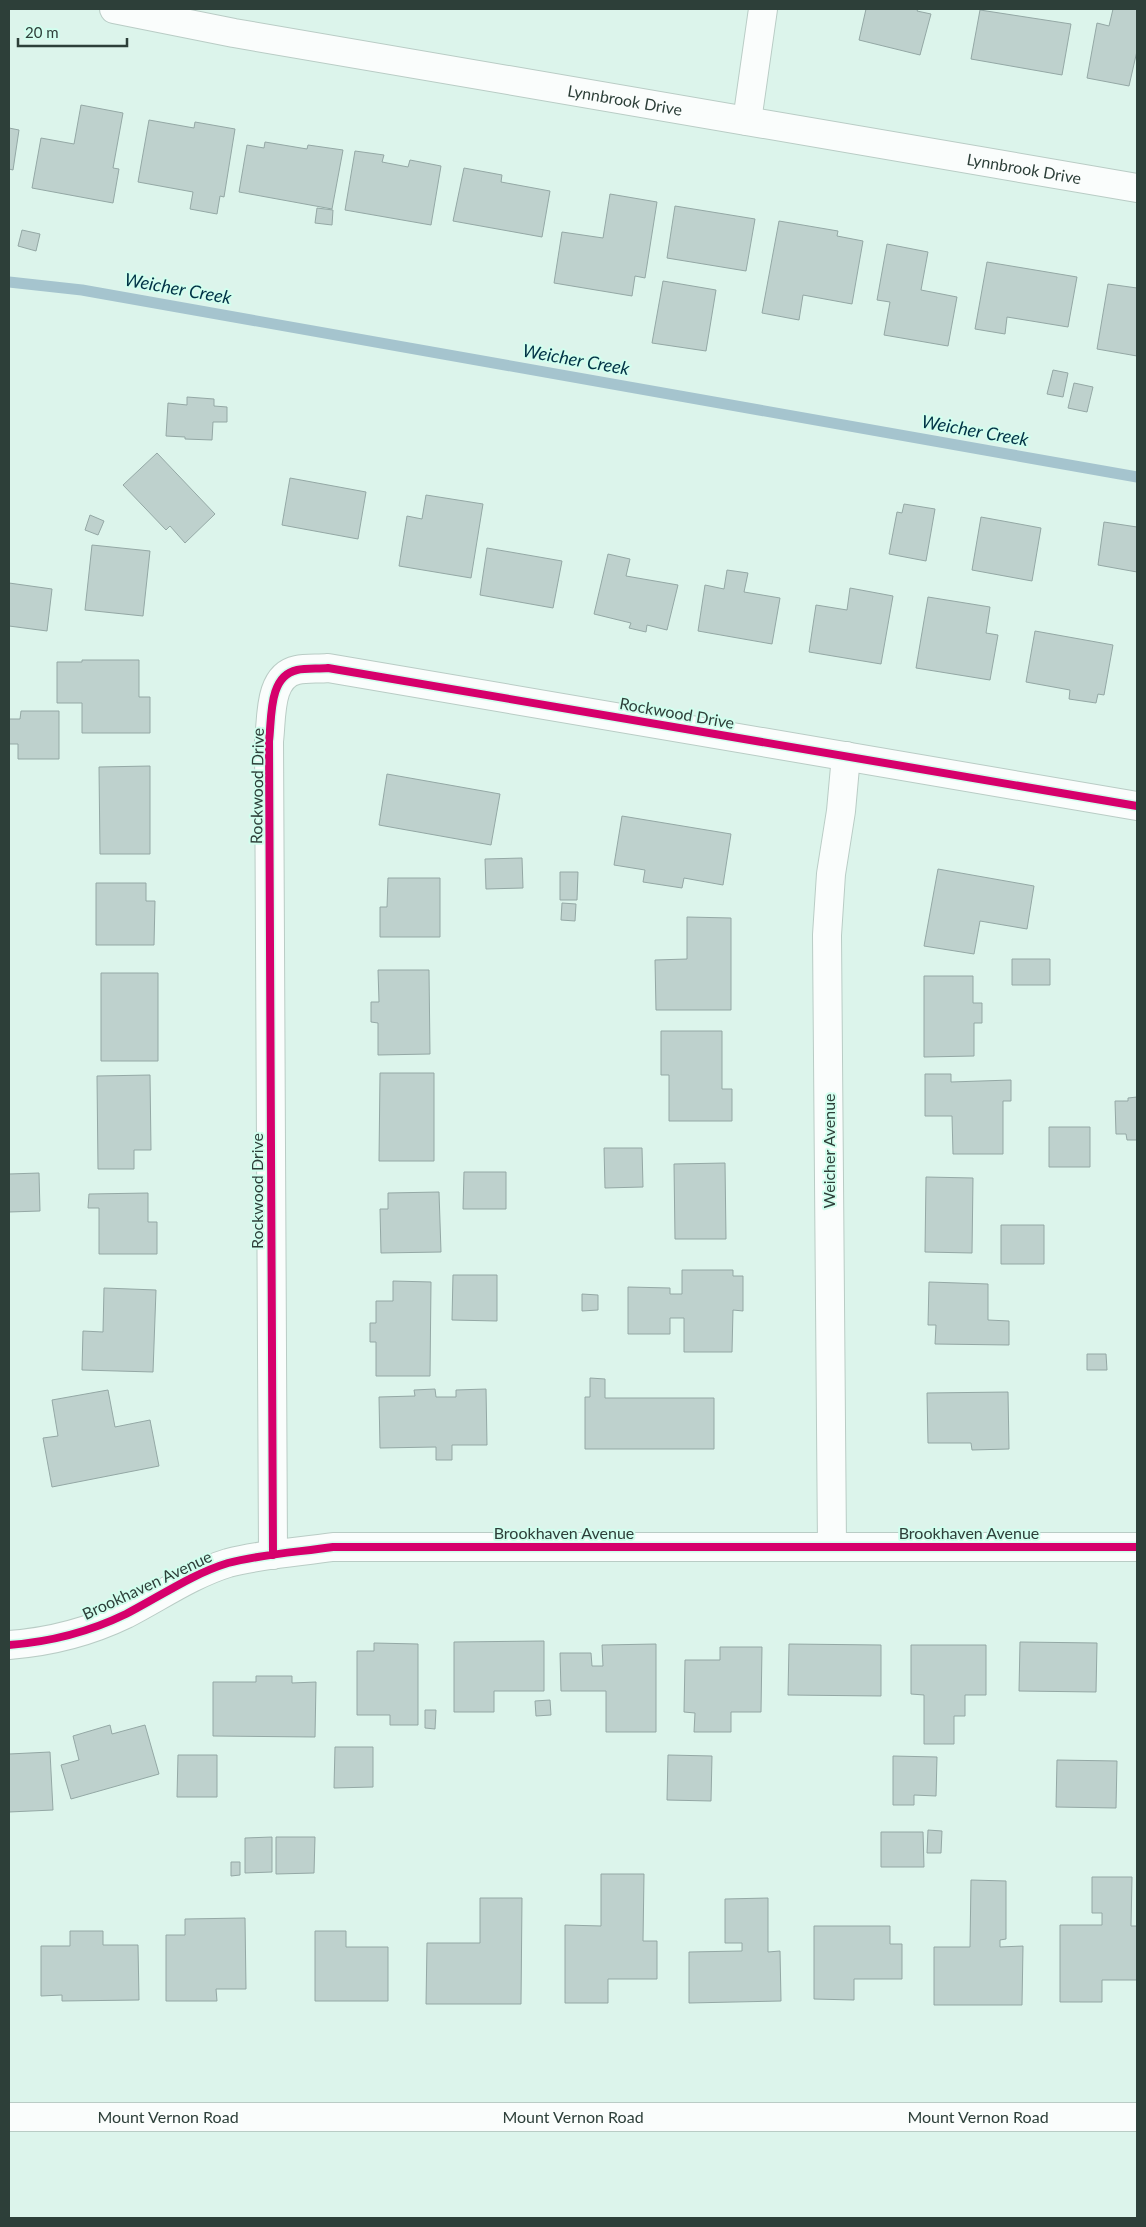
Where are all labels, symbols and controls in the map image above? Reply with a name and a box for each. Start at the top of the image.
scale bar [18,15,126,47]
text: 20 m [25,23,59,41]
street label: Lynnbrook Drive [566,80,684,119]
street label: Lynnbrook Drive [965,149,1083,187]
water label: Weicher Creek [123,268,234,308]
water label: Weicher Creek [521,339,632,379]
water label: Weicher Creek [920,410,1031,450]
street label: Rockwood Drive [618,693,736,732]
street label: Rockwood Drive [246,728,267,844]
street label: Weicher Avenue [819,1094,838,1208]
street label: Rockwood Drive [247,1133,266,1249]
street label: Brookhaven Avenue [494,1523,634,1542]
street label: Brookhaven Avenue [899,1523,1039,1542]
street label: Brookhaven Avenue [79,1546,215,1623]
street label: Mount Vernon Road [97,2107,239,2126]
street label: Mount Vernon Road [502,2107,644,2126]
street label: Mount Vernon Road [907,2107,1049,2126]

